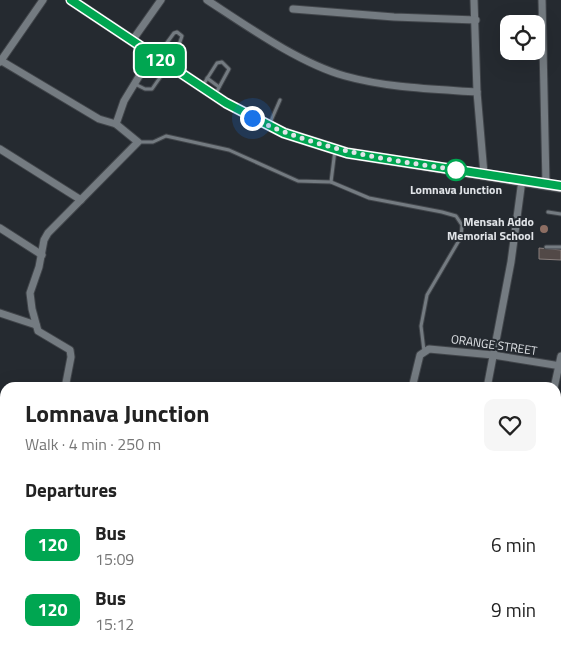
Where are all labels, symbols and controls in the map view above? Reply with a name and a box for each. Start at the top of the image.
map controls [500,15,545,60]
button: locate [500,15,545,60]
line badge: 120 [131,44,189,76]
text: 120 [145,46,175,73]
your location [240,106,265,131]
marker: Lomnava Junction [445,159,467,181]
place label: Lomnava Junction [410,180,502,199]
place label: Mensah Addo Memorial School [447,212,534,245]
marker: Mensah Addo Memorial School [538,223,550,235]
street label: ORANGE STREET [450,329,539,360]
text: Lomnava Junction [25,395,209,431]
button: heart [484,399,536,451]
text: Walk · 4 min · 250 m [25,432,161,456]
text: Departures [25,475,117,504]
text: Bus [95,518,126,547]
text: 6 min [491,530,536,559]
text: 120 [37,531,68,558]
text: 15:09 [95,547,134,571]
text: Bus [95,583,126,612]
text: 9 min [491,595,536,624]
text: 120 [37,596,68,623]
text: 15:12 [95,612,134,636]

